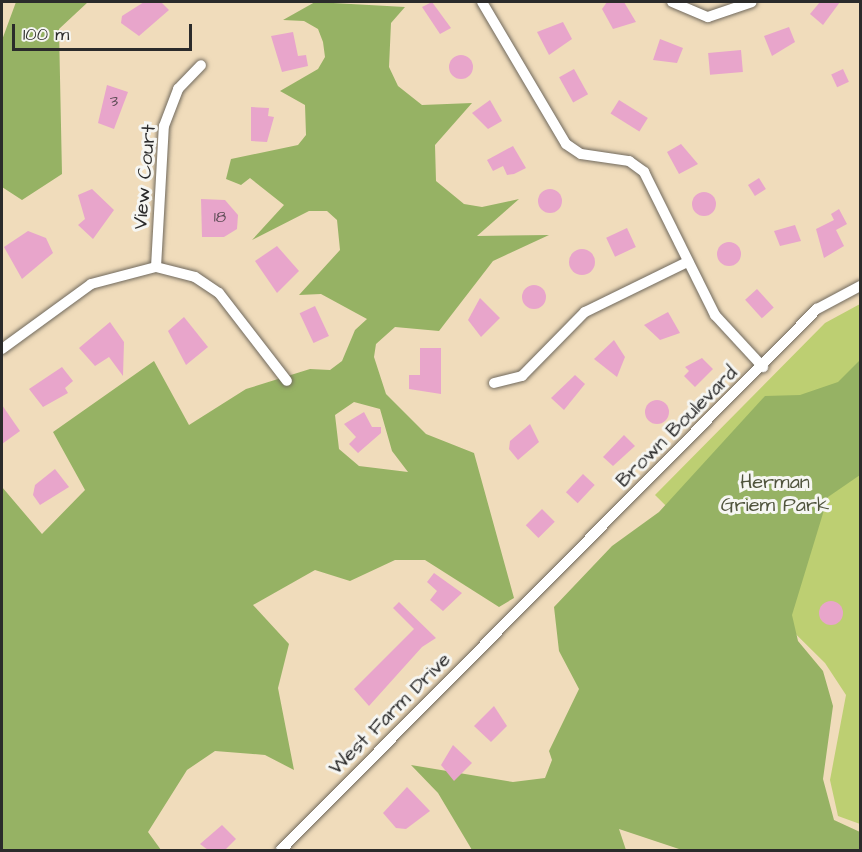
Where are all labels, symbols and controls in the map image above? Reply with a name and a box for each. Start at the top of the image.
scale bar [15,12,195,50]
text: 100 m [23,22,69,47]
house number: 3 [110,91,118,111]
street label: View Court [128,124,162,230]
house number: 18 [214,207,226,227]
street label: Brown Boulevard [611,361,743,493]
park label: Herman Griem Park [721,470,829,517]
street label: West Farm Drive [324,648,456,780]

